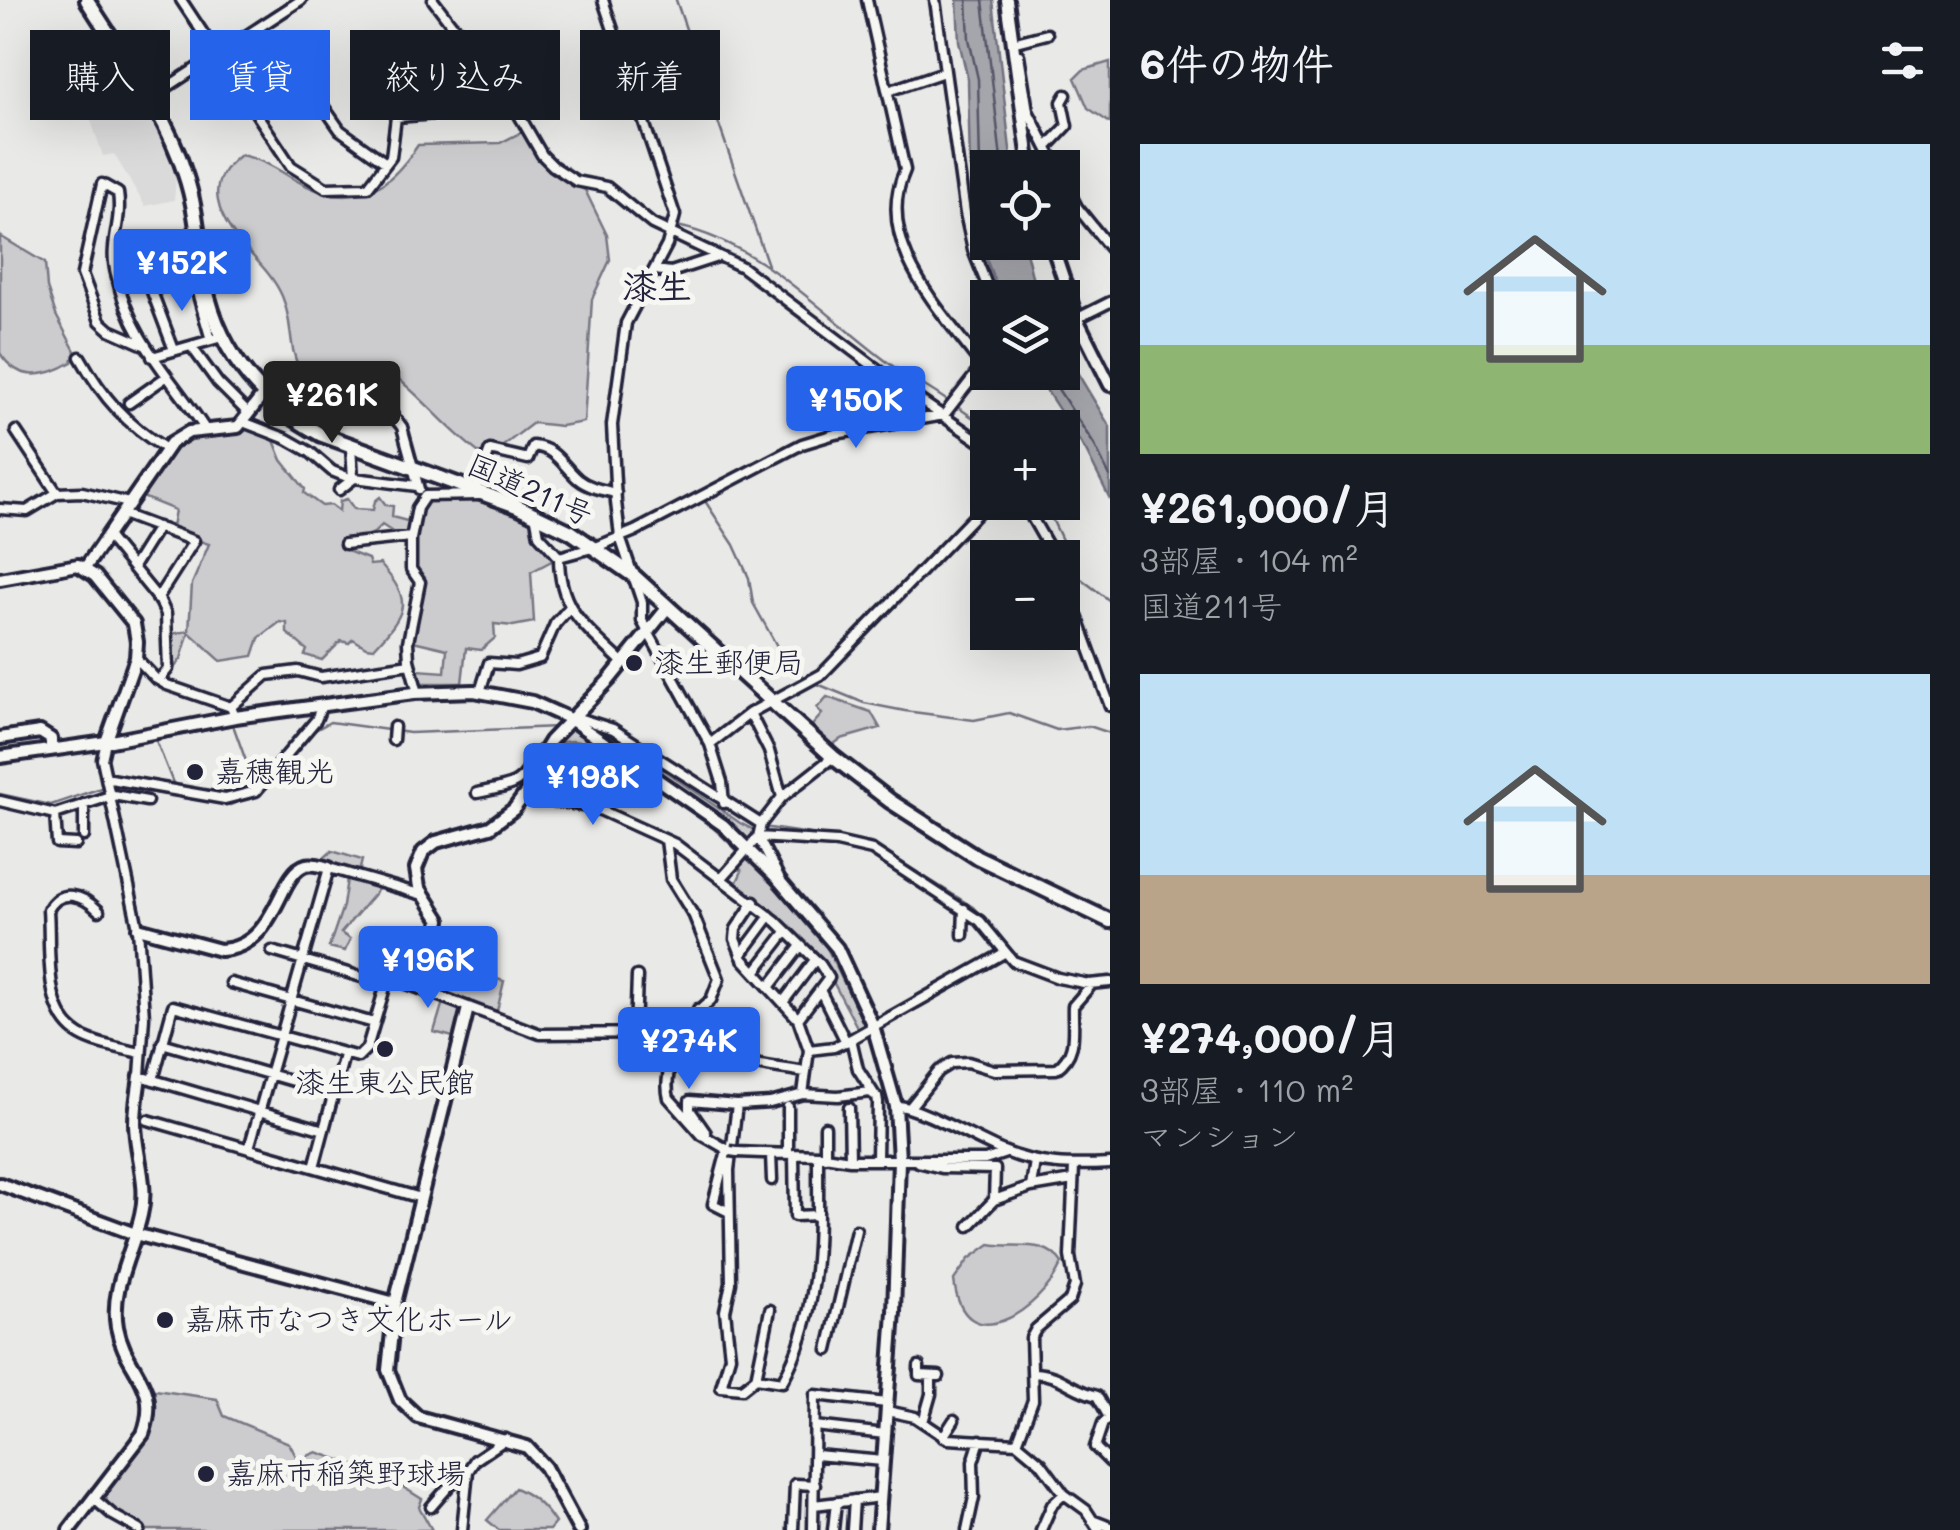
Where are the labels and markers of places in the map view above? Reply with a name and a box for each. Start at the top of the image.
pin: ¥152K [112,229,252,314]
pin: ¥261K [262,361,402,446]
pin: ¥150K [786,366,926,451]
place label: 漆生郵便局 [654,641,804,681]
marker: 漆生郵便局 [623,652,645,674]
pin: ¥198K [523,743,663,828]
place label: 嘉穂観光 [215,750,335,790]
marker: 嘉穂観光 [184,761,206,783]
pin: ¥196K [358,926,498,1011]
pin: ¥274K [619,1007,759,1092]
marker: 漆生東公民館 [374,1038,396,1060]
place label: 漆生東公民館 [295,1061,475,1101]
place label: 嘉麻市なつき文化ホール [185,1298,513,1338]
marker: 嘉麻市なつき文化ホール [154,1309,176,1331]
place label: 嘉麻市稲築野球場 [226,1452,466,1492]
marker: 嘉麻市稲築野球場 [195,1463,217,1485]

